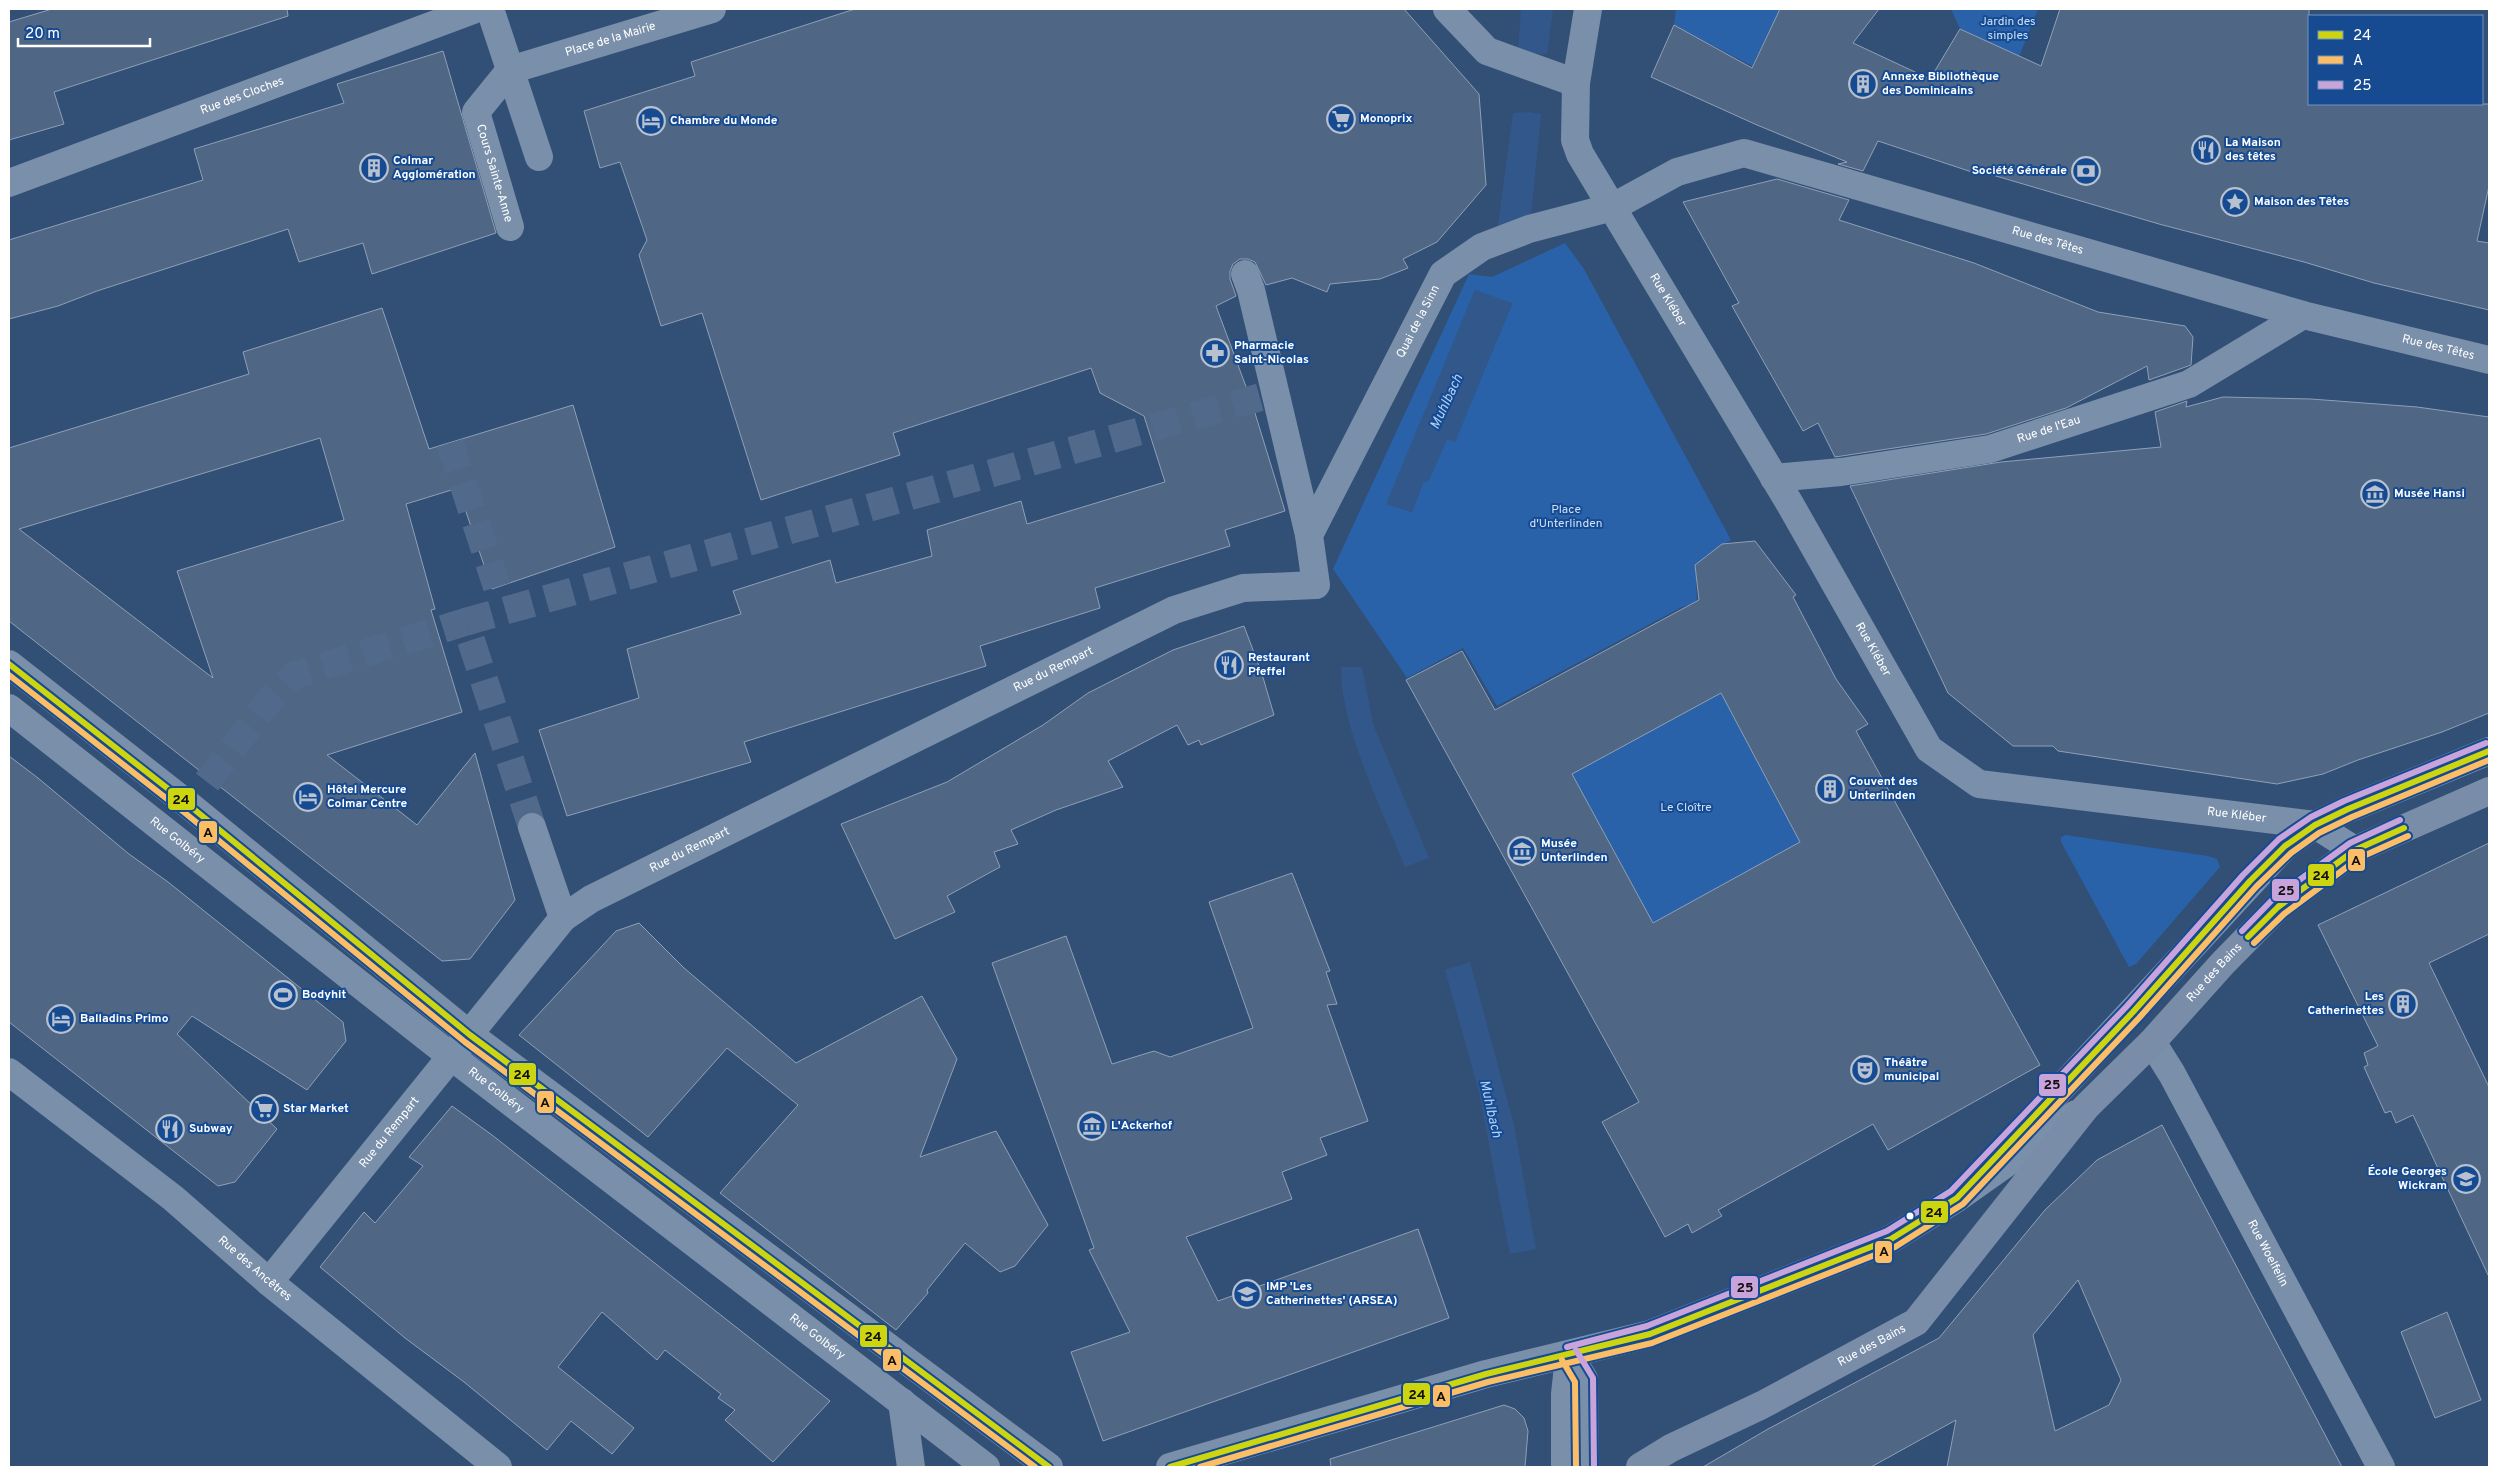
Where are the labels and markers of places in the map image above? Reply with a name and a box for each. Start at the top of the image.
building icon: Annexe Bibliothèque des Dominicains [1848,69,1878,99]
place label: Annexe Bibliothèque des Dominicains [1882,69,1999,99]
supermarket icon: Monoprix [1326,104,1356,134]
hotel icon: Chambre du Monde [636,106,666,136]
place label: Monoprix [1360,111,1412,127]
place label: Chambre du Monde [670,113,778,129]
restaurant icon: La Maison des têtes [2191,135,2221,165]
place label: La Maison des têtes [2225,135,2281,165]
building icon: Colmar Agglomération [359,153,389,183]
place label: Colmar Agglomération [393,153,476,183]
bank icon: Société Générale [2071,156,2101,186]
place label: Société Générale [1972,163,2067,179]
place icon: Maison des Têtes [2220,187,2250,217]
place label: Maison des Têtes [2254,194,2349,210]
pharmacy icon: Pharmacie Saint-Nicolas [1200,338,1230,368]
place label: Pharmacie Saint-Nicolas [1234,338,1309,368]
museum icon: Musée Hansi [2360,479,2390,509]
place label: Musée Hansi [2394,486,2465,502]
restaurant icon: Restaurant Pfeffel [1214,650,1244,680]
place label: Restaurant Pfeffel [1248,650,1310,680]
building icon: Couvent des Unterlinden [1815,774,1845,804]
place label: Couvent des Unterlinden [1849,774,1918,804]
hotel icon: Hôtel Mercure Colmar Centre [293,782,323,812]
place label: Hôtel Mercure Colmar Centre [327,782,407,812]
museum icon: Musée Unterlinden [1507,836,1537,866]
place label: Musée Unterlinden [1541,836,1608,866]
sports icon: Bodyhit [268,980,298,1010]
place label: Bodyhit [302,987,346,1003]
place label: Les Catherinettes [2307,989,2384,1019]
building icon: Les Catherinettes [2388,989,2418,1019]
hotel icon: Balladins Primo [46,1004,76,1034]
place label: Balladins Primo [80,1011,169,1027]
theatre icon: Théâtre municipal [1850,1055,1880,1085]
place label: Théâtre municipal [1884,1055,1939,1085]
supermarket icon: Star Market [249,1094,279,1124]
place label: Star Market [283,1101,349,1117]
museum icon: L'Ackerhof [1077,1111,1107,1141]
restaurant icon: Subway [155,1114,185,1144]
place label: L'Ackerhof [1111,1118,1173,1134]
place label: Subway [189,1121,233,1137]
place label: École Georges Wickram [2368,1164,2447,1194]
school or university icon: École Georges Wickram [2451,1164,2481,1194]
unlabelled marker [1905,1211,1915,1221]
school or university icon: IMP 'Les Catherinettes' (ARSEA) [1232,1279,1262,1309]
place label: IMP 'Les Catherinettes' (ARSEA) [1266,1279,1397,1309]

